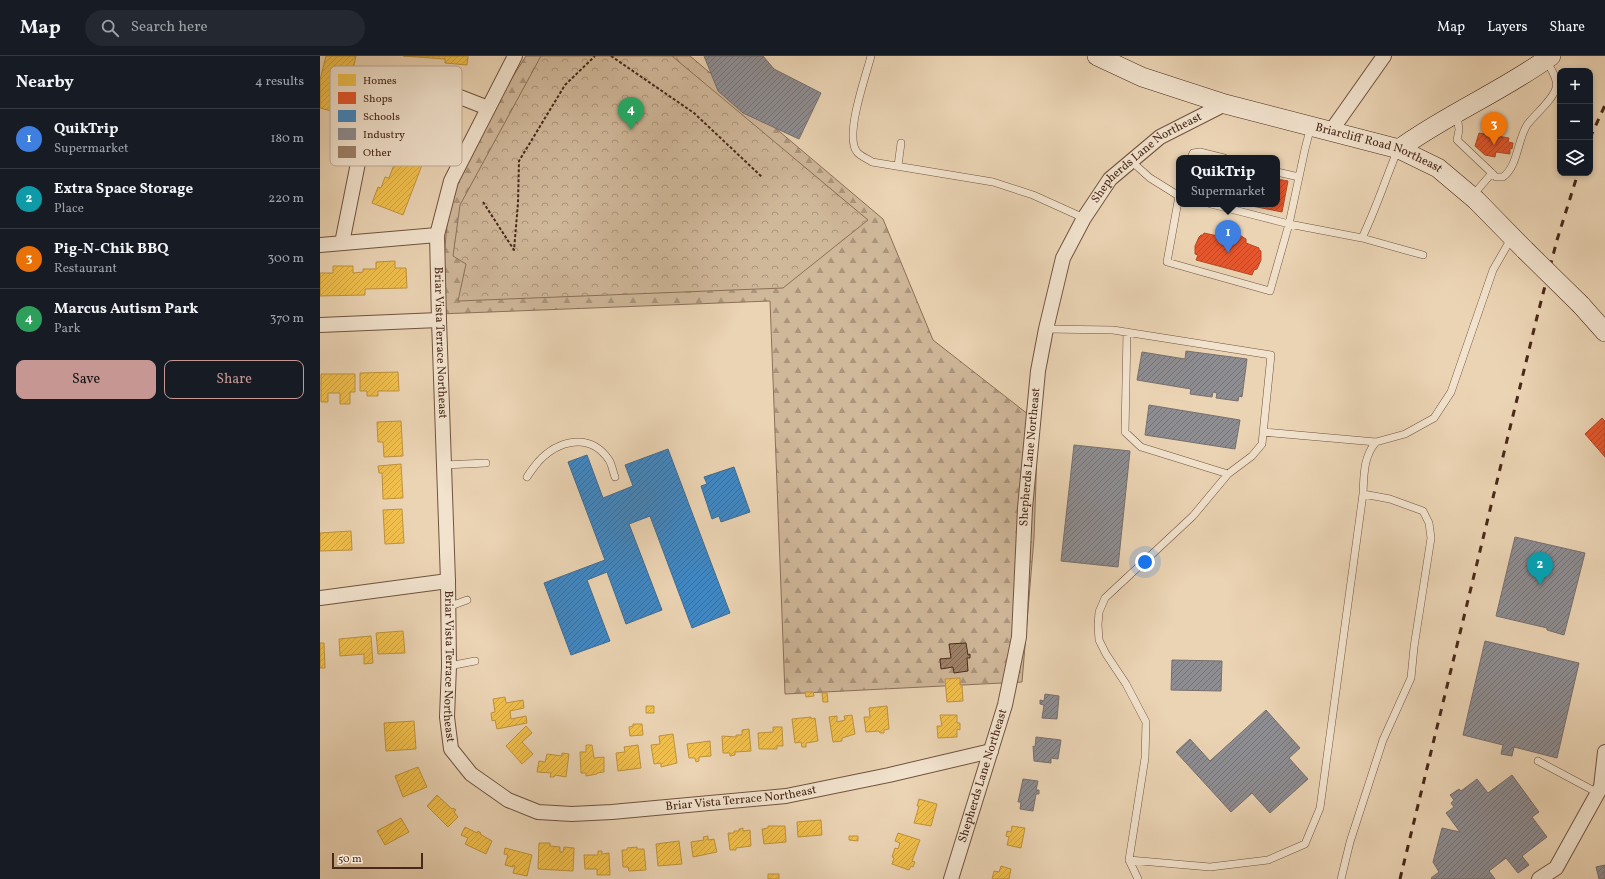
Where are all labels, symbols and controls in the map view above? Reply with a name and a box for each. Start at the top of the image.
search box [85,10,365,46]
text: Map [20,15,61,41]
icon: search [99,17,121,39]
text: Search here [131,17,208,38]
text: Map [1437,18,1465,37]
text: Layers [1487,18,1527,37]
text: Share [1549,18,1585,37]
legend [330,66,462,166]
map controls [1557,68,1593,176]
button: + [1557,68,1593,104]
text: Nearby [16,71,74,94]
text: 4 results [255,73,304,91]
text: Homes [363,74,397,89]
text: Shops [363,92,393,107]
pin: 4 [618,97,644,130]
button: − [1557,104,1593,140]
street label: Shepherds Lane Northeast [1088,109,1205,207]
text: Schools [363,110,400,125]
pin: 3 [1481,112,1507,145]
text: QuikTrip [54,119,118,140]
street label: Briarcliff Road Northeast [1313,120,1446,176]
text: Industry [363,128,405,143]
text: 1 [26,130,32,148]
text: 180 m [270,130,304,148]
text: Supermarket [54,140,129,158]
button: layers [1557,140,1593,176]
text: Other [363,146,392,161]
popup [1176,155,1280,207]
text: QuikTrip [1191,162,1255,183]
text: Extra Space Storage [54,179,193,200]
text: Supermarket [1191,183,1265,201]
text: 2 [26,190,32,208]
text: 220 m [268,190,304,208]
text: Place [54,200,84,218]
pin: 1 [1215,220,1241,253]
text: Pig-N-Chik BBQ [54,239,168,260]
text: 3 [26,250,32,268]
text: 300 m [268,250,304,268]
text: Restaurant [54,260,117,278]
street label: Briar Vista Terrace Northeast [430,267,450,419]
text: Marcus Autism Park [54,299,198,320]
text: 4 [25,310,33,328]
text: 370 m [270,310,304,328]
text: Park [54,320,81,338]
button: Save [16,360,156,399]
button: Share [164,360,304,399]
street label: Shepherds Lane Northeast [1016,387,1044,527]
your location [1135,552,1155,572]
pin: 2 [1527,552,1553,585]
street label: Briar Vista Terrace Northeast [439,590,458,743]
street label: Shepherds Lane Northeast [955,707,1011,845]
street label: Briar Vista Terrace Northeast [665,782,818,815]
scale bar [332,851,423,870]
text: 50 m [338,852,362,867]

